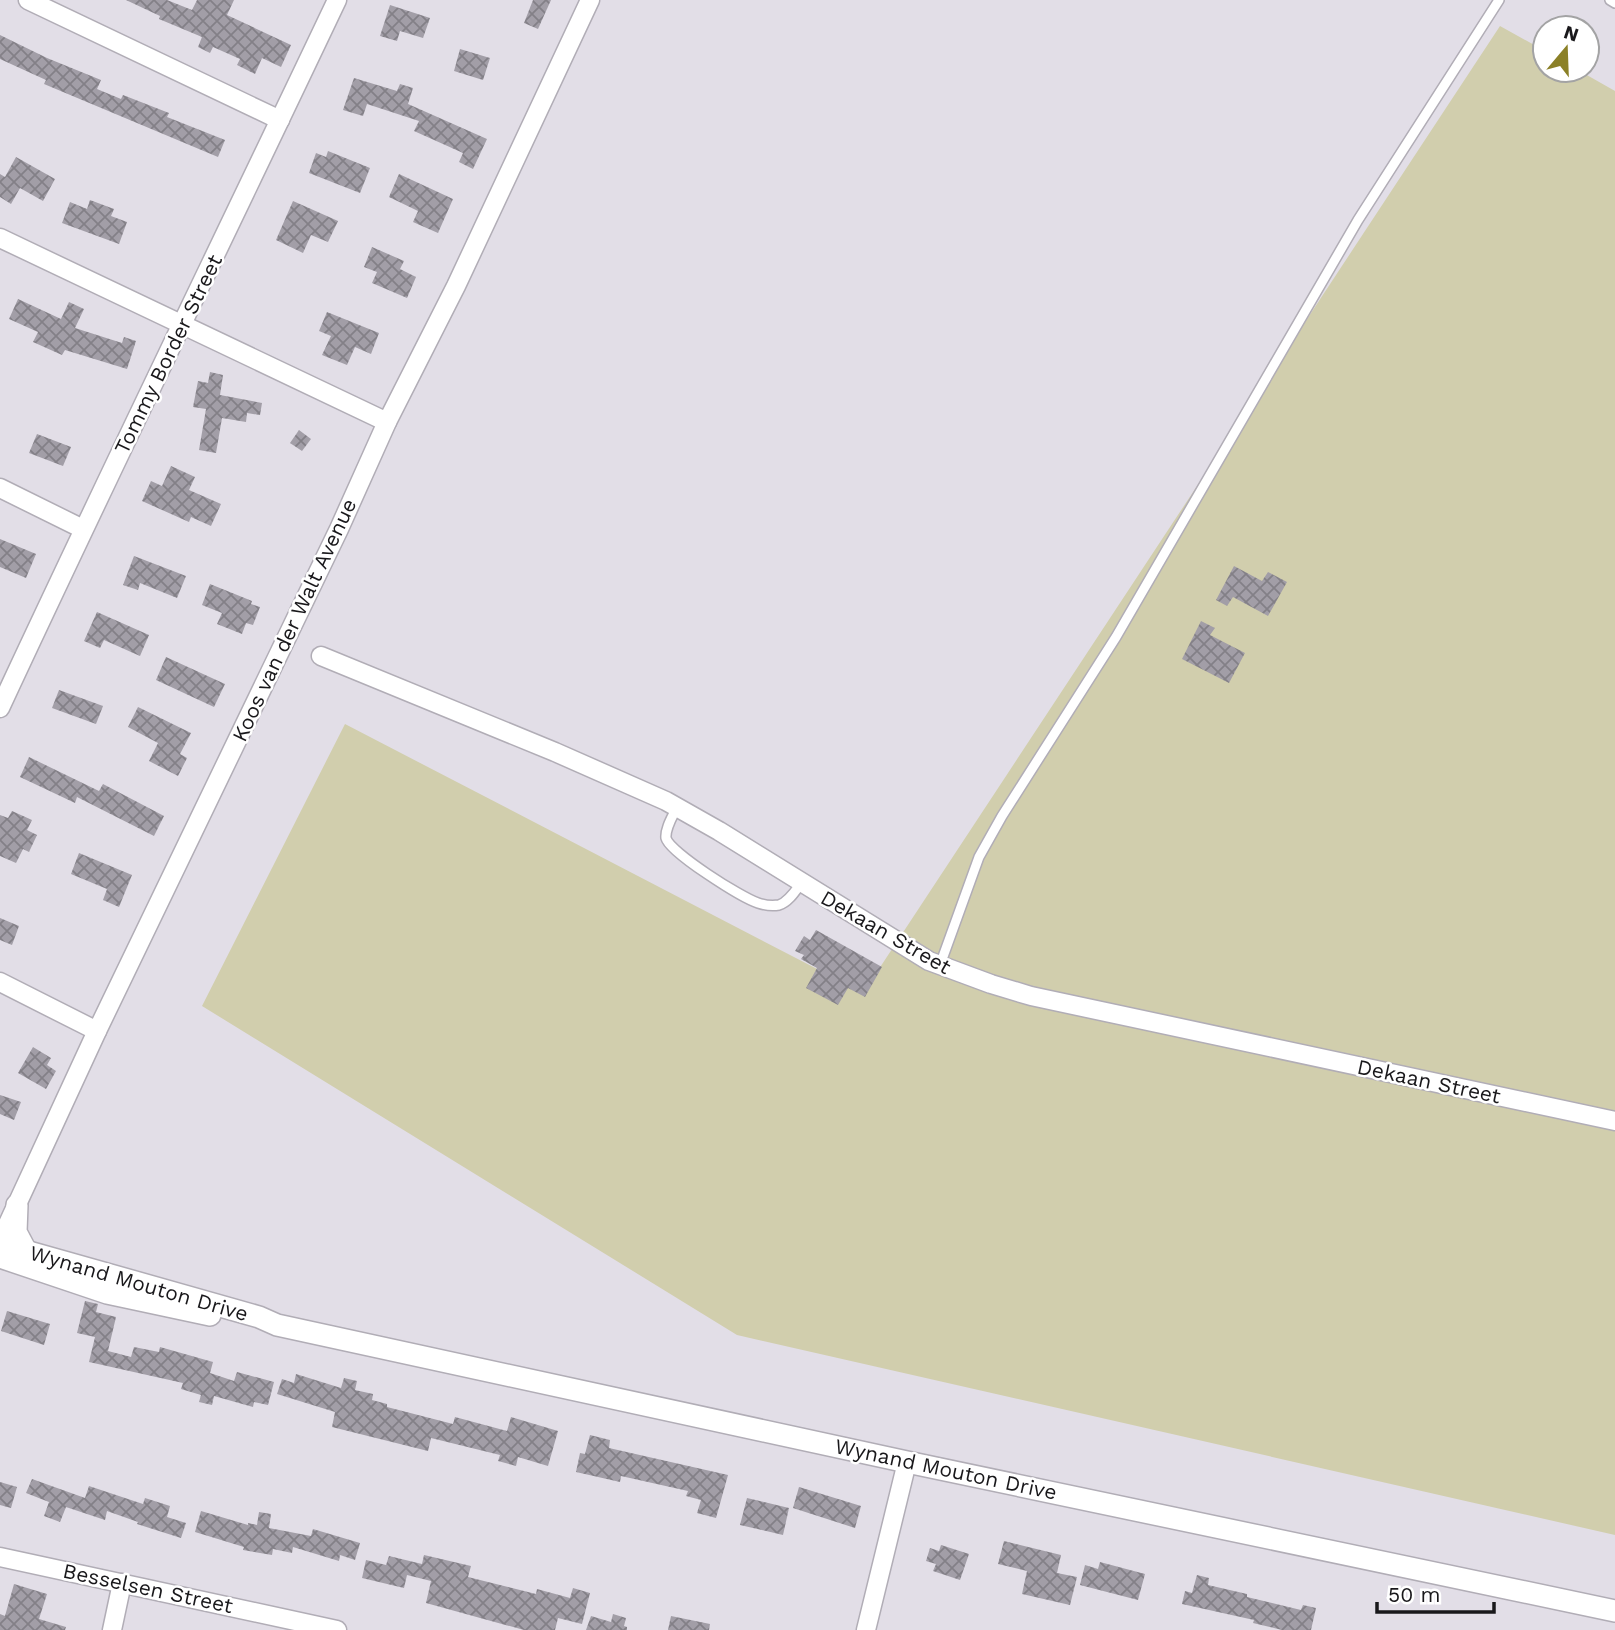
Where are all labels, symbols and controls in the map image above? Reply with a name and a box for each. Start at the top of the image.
north arrow [1531,14,1601,84]
text: N [1561,20,1582,47]
street label: Tommy Border Street [109,250,227,458]
street label: Koos van der Walt Avenue [227,495,361,745]
street label: Dekaan Street [816,885,956,979]
street label: Dekaan Street [1355,1054,1503,1108]
street label: Wynand Mouton Drive [27,1240,251,1326]
street label: Wynand Mouton Drive [833,1433,1059,1505]
street label: Besselsen Street [61,1558,235,1618]
scale bar [1377,1570,1494,1614]
text: 50 m [1388,1582,1440,1607]

